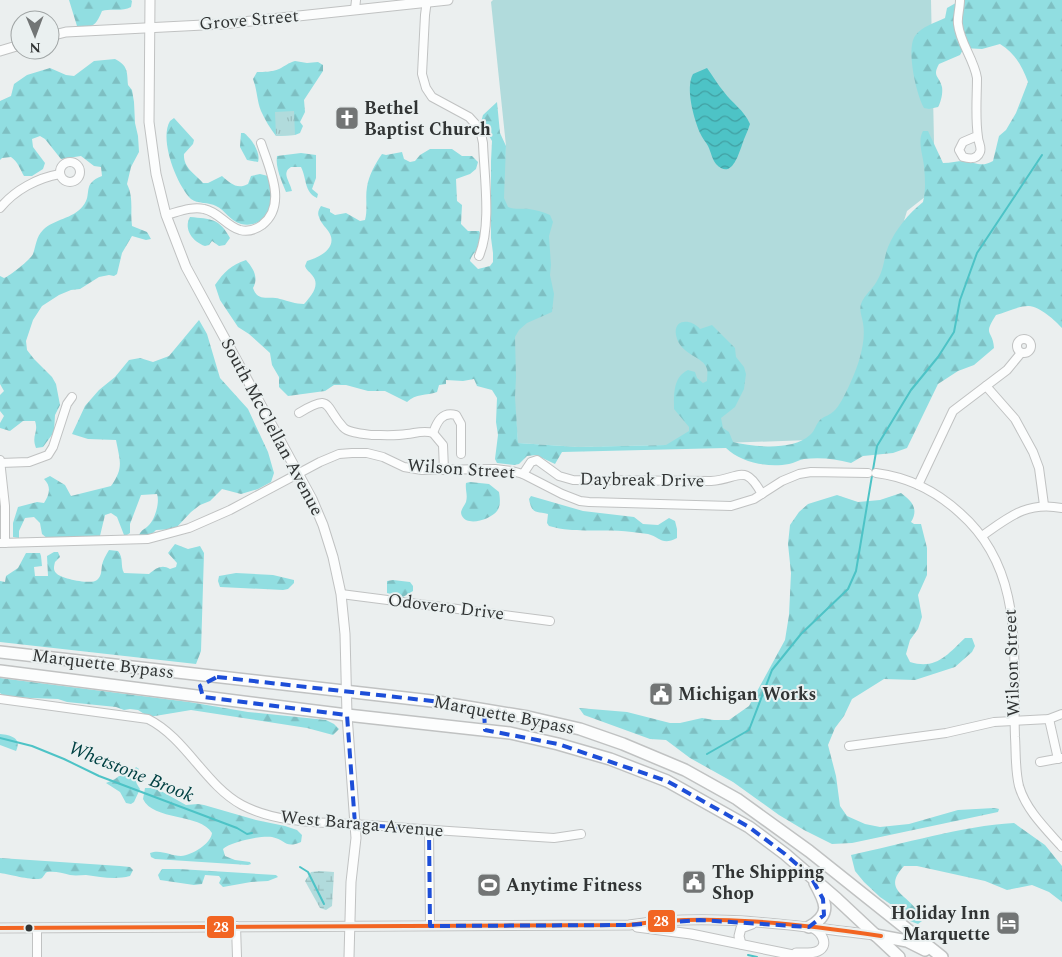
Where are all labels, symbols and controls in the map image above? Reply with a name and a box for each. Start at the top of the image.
street label: Grove Street [198,2,300,38]
north arrow [10,10,60,60]
text: N [29,37,41,58]
place label: Bethel Baptist Church [364,95,491,143]
church icon: Bethel Baptist Church [334,105,360,131]
street label: South McClellan Avenue [214,333,330,521]
street label: Wilson Street [406,452,516,486]
street label: Daybreak Drive [579,465,705,495]
street label: Odovero Drive [386,586,506,628]
street label: Wilson Street [997,609,1027,717]
street label: Marquette Bypass [30,642,176,686]
public building icon: Michigan Works [648,681,674,707]
place label: Michigan Works [678,681,816,708]
street label: Marquette Bypass [431,688,577,742]
water label: Whetstone Brook [64,734,198,810]
street label: West Baraga Avenue [279,803,445,845]
place label: The Shipping Shop [712,859,825,907]
public building icon: The Shipping Shop [681,869,707,895]
sports icon: Anytime Fitness [476,872,502,898]
place label: Anytime Fitness [506,872,642,899]
place label: Holiday Inn Marquette [891,900,990,948]
line badge: 28 [647,909,676,933]
hotel icon: Holiday Inn Marquette [995,910,1021,936]
text: 28 [653,911,669,932]
line badge: 28 [206,915,235,939]
text: 28 [213,917,229,938]
unlabelled marker [24,923,34,933]

